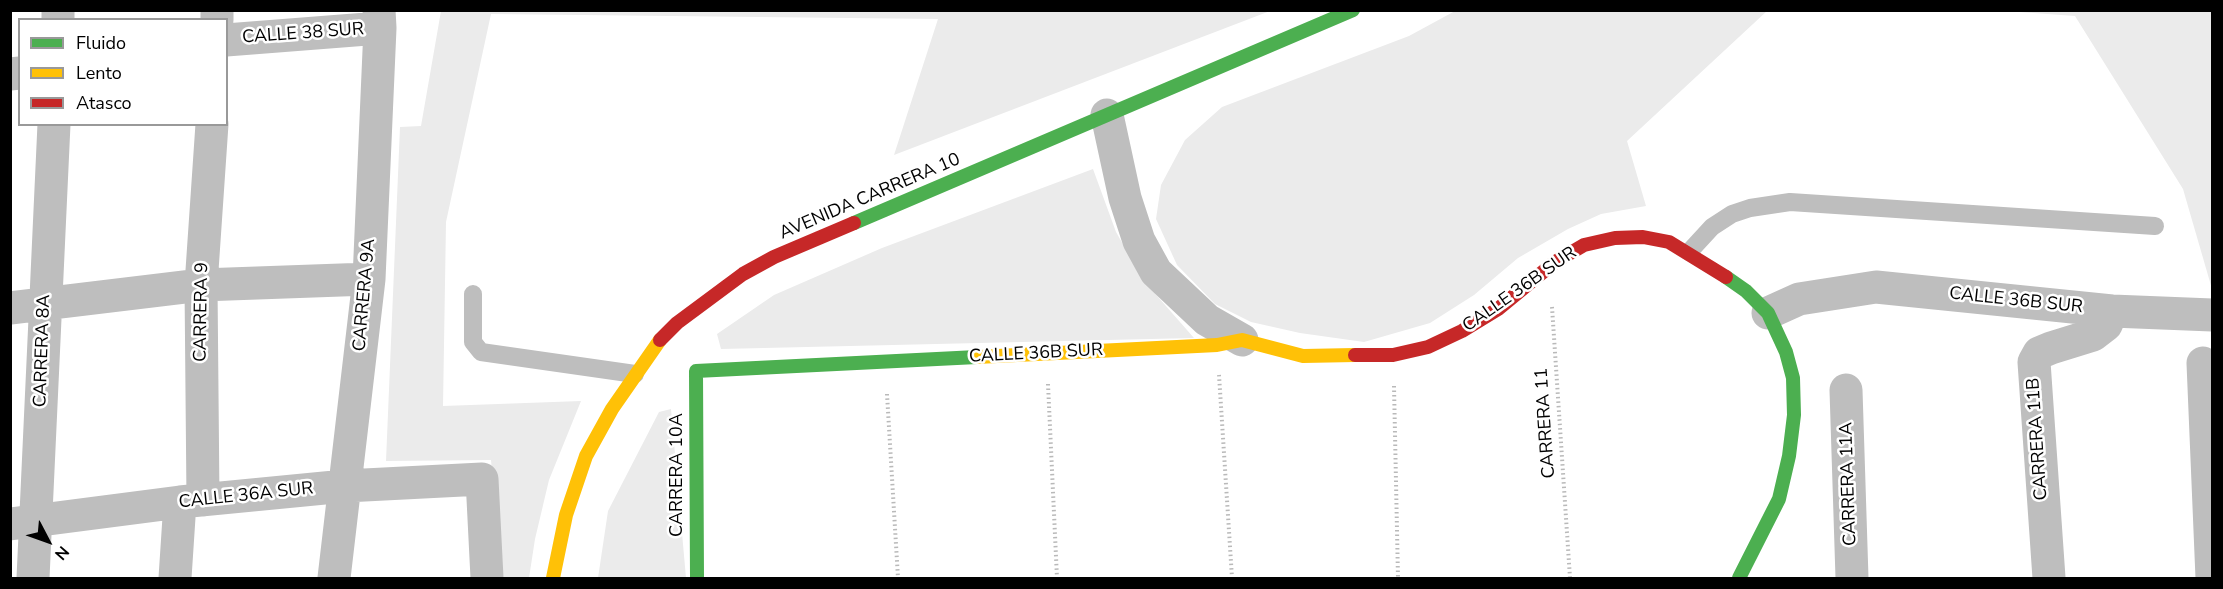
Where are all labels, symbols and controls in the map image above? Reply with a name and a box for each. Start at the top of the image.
legend [18,18,228,126]
street label: CALLE 38 SUR [241,19,365,49]
text: Fluido [76,31,126,55]
text: Lento [76,61,122,85]
text: Atasco [76,91,132,115]
street label: AVENIDA CARRERA 10 [776,149,964,245]
street label: CARRERA 9A [349,238,381,352]
street label: CALLE 36B SUR [1459,243,1581,337]
street label: CARRERA 9 [190,262,214,362]
street label: CALLE 36B SUR [1948,283,2084,319]
street label: CARRERA 8A [30,294,56,408]
street label: CALLE 36B SUR [968,340,1104,368]
street label: CARRERA 11 [1531,367,1561,479]
street label: CARRERA 11B [2023,377,2053,501]
street label: CARRERA 10A [667,413,689,537]
street label: CARRERA 11A [1836,422,1862,546]
street label: CALLE 36A SUR [178,478,314,514]
north arrow [18,511,78,571]
text: N [49,541,74,565]

